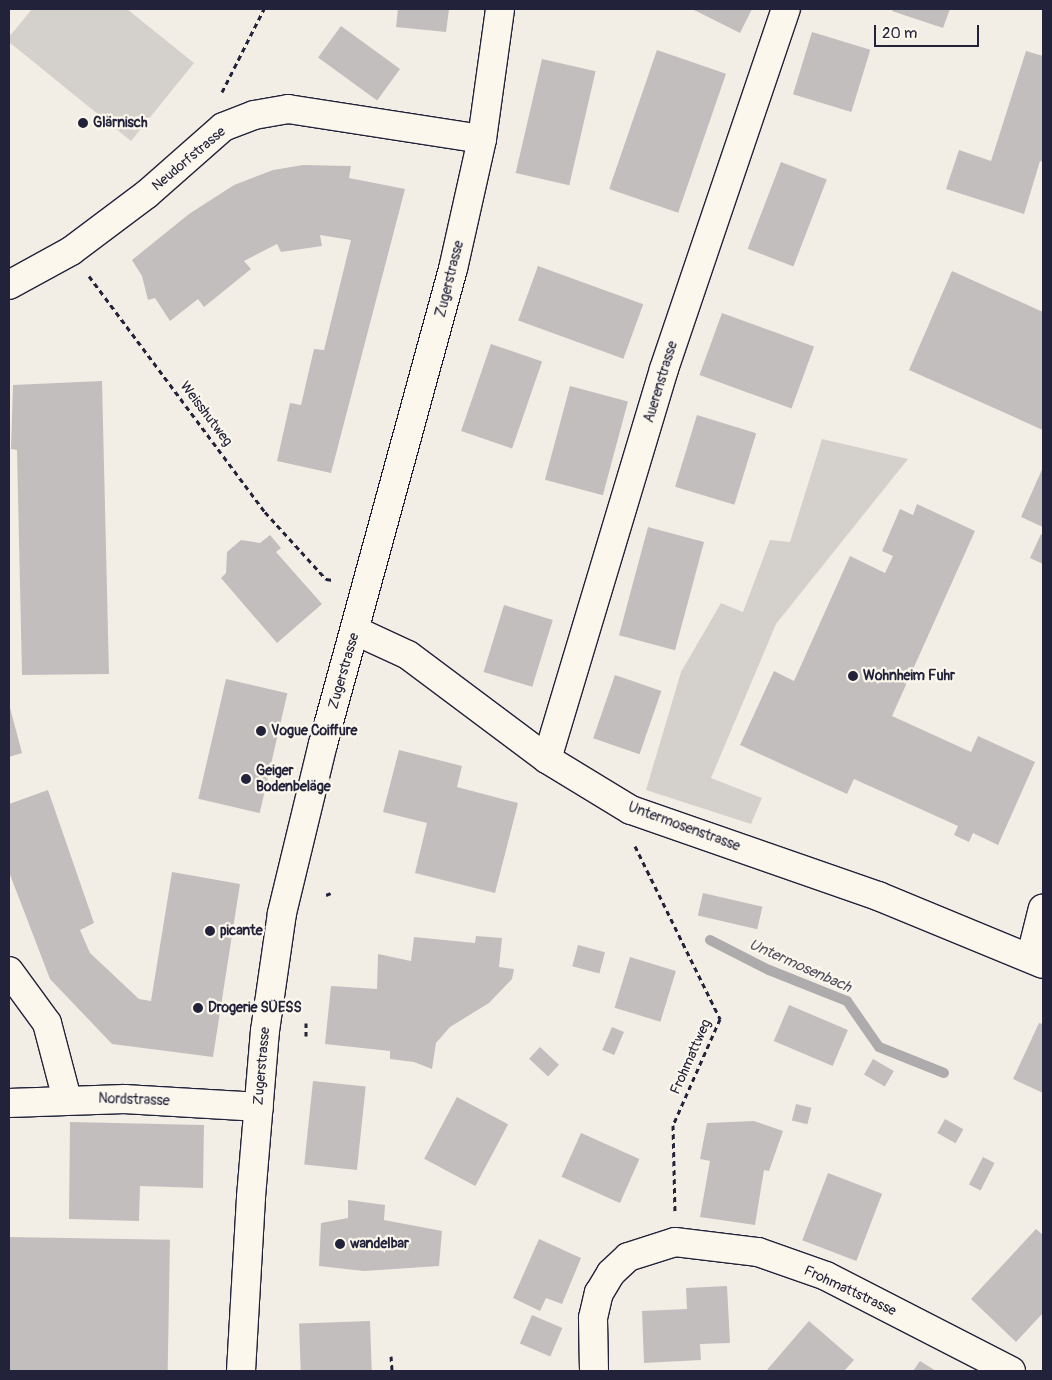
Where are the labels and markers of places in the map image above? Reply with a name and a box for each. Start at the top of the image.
place label: Glärnisch [93,115,147,131]
marker: Glärnisch [77,117,89,129]
place label: Wohnheim Fuhr [863,668,955,684]
marker: Wohnheim Fuhr [847,670,859,682]
place label: Vogue Coiffure [271,723,357,739]
marker: Vogue Coiffure [255,725,267,737]
place label: Geiger Bodenbeläge [256,763,331,796]
marker: Geiger Bodenbeläge [240,773,252,785]
place label: picante [220,923,263,939]
marker: picante [204,925,216,937]
place label: Drogerie SÜESS [208,1000,302,1016]
marker: Drogerie SÜESS [192,1002,204,1014]
place label: wandelbar [350,1236,409,1252]
marker: wandelbar [334,1238,346,1250]

